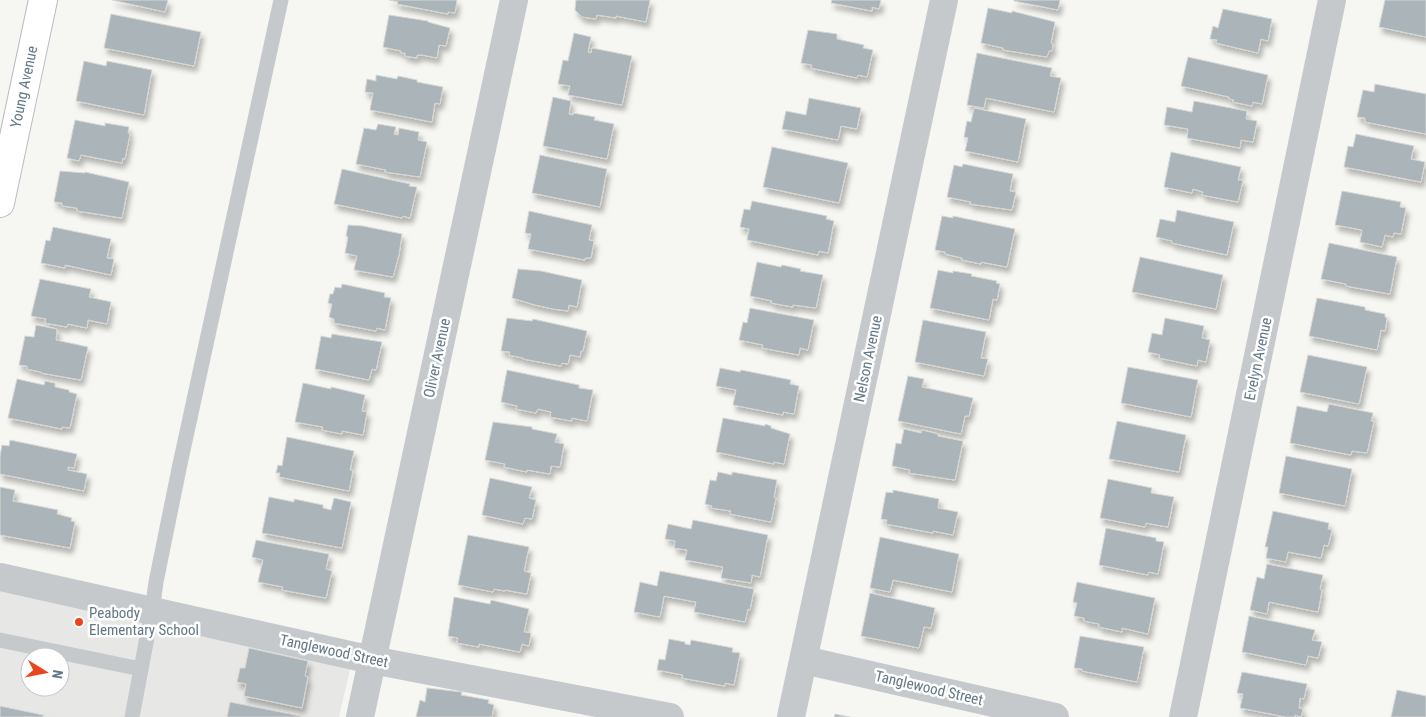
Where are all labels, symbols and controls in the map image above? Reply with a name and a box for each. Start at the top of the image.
street label: Young Avenue [7,44,41,130]
street label: Nelson Avenue [850,314,886,404]
street label: Evelyn Avenue [1240,316,1276,402]
street label: Oliver Avenue [420,317,454,399]
place label: Peabody Elementary School [89,604,199,639]
marker: Peabody Elementary School [73,616,85,628]
street label: Tanglewood Street [278,631,390,671]
north arrow [20,647,70,697]
street label: Tanglewood Street [873,667,985,709]
text: N [49,669,66,680]

